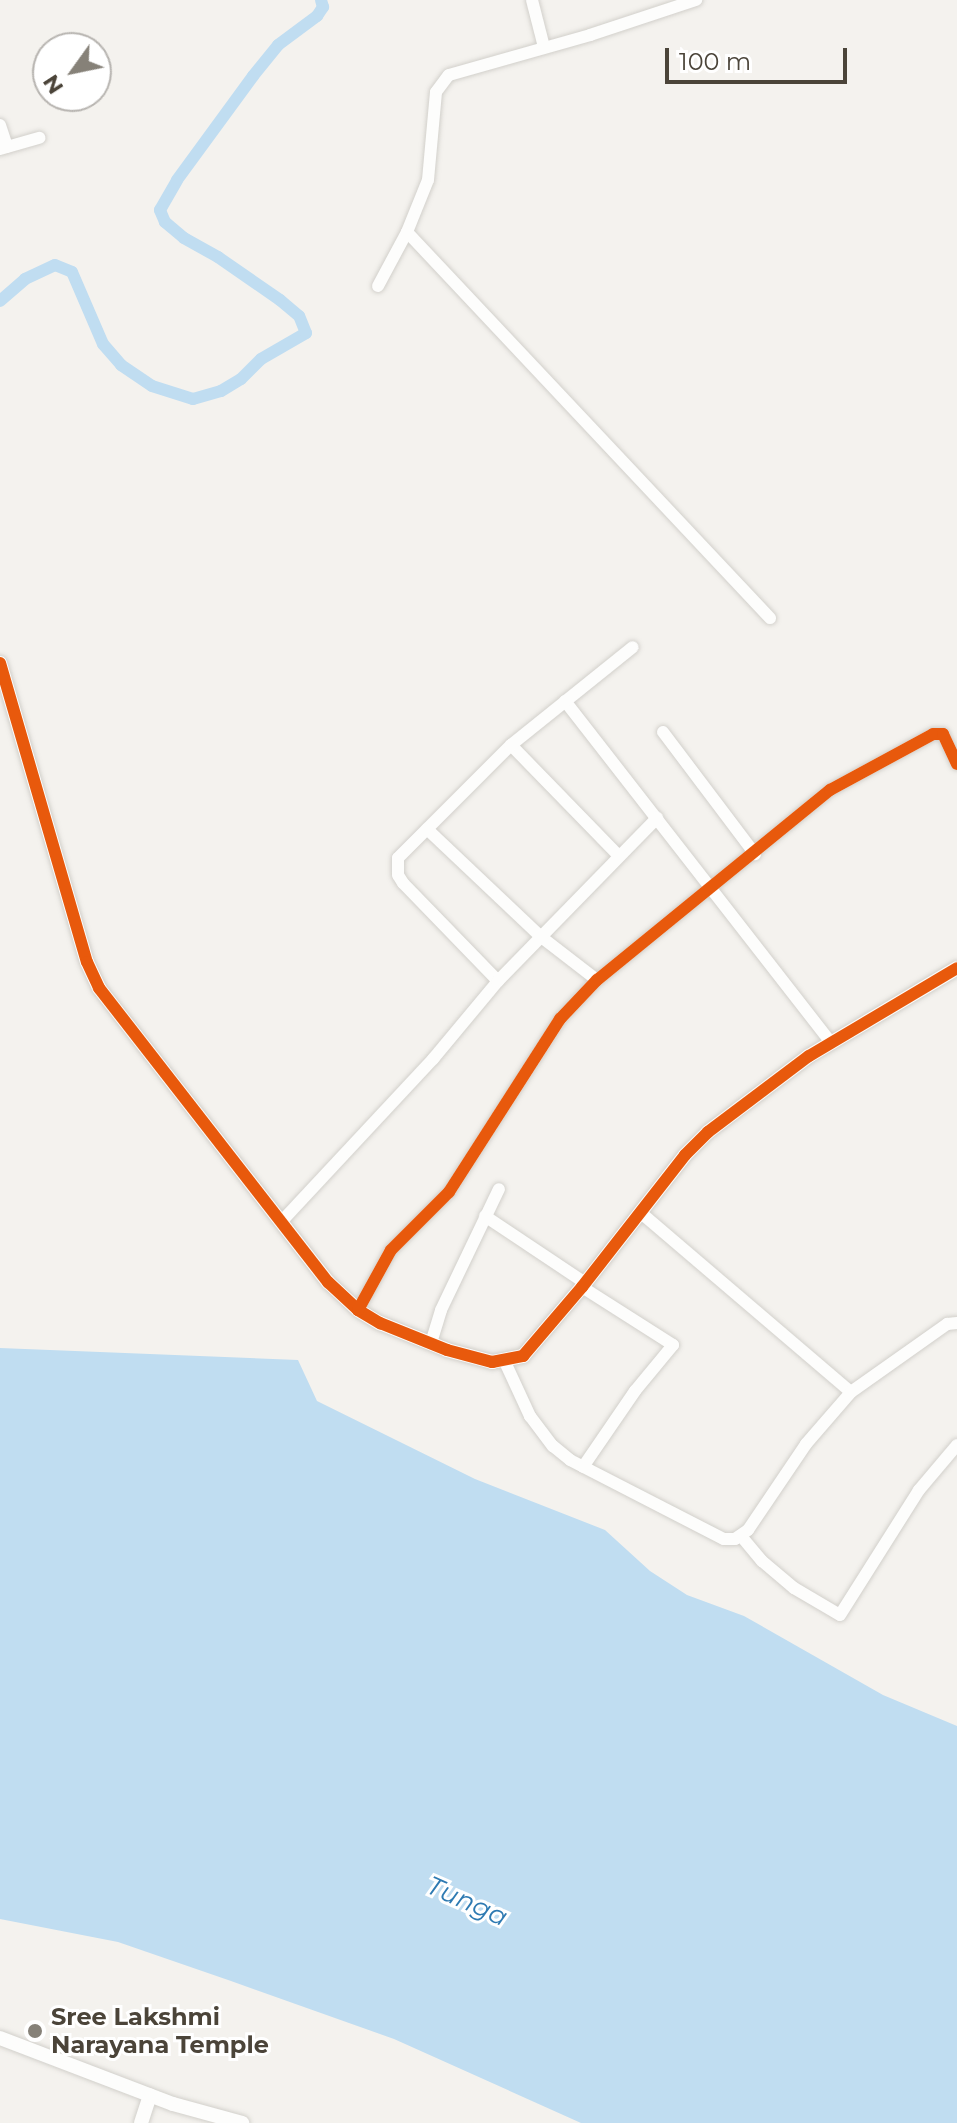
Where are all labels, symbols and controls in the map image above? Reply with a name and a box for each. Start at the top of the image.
north arrow [32,32,112,112]
scale bar [669,32,851,82]
text: 100 m [679,47,751,76]
text: N [37,69,69,99]
water label: Tunga [422,1870,512,1934]
place label: Sree Lakshmi Narayana Temple [51,2003,269,2059]
marker: Sree Lakshmi Narayana Temple [26,2022,44,2040]

